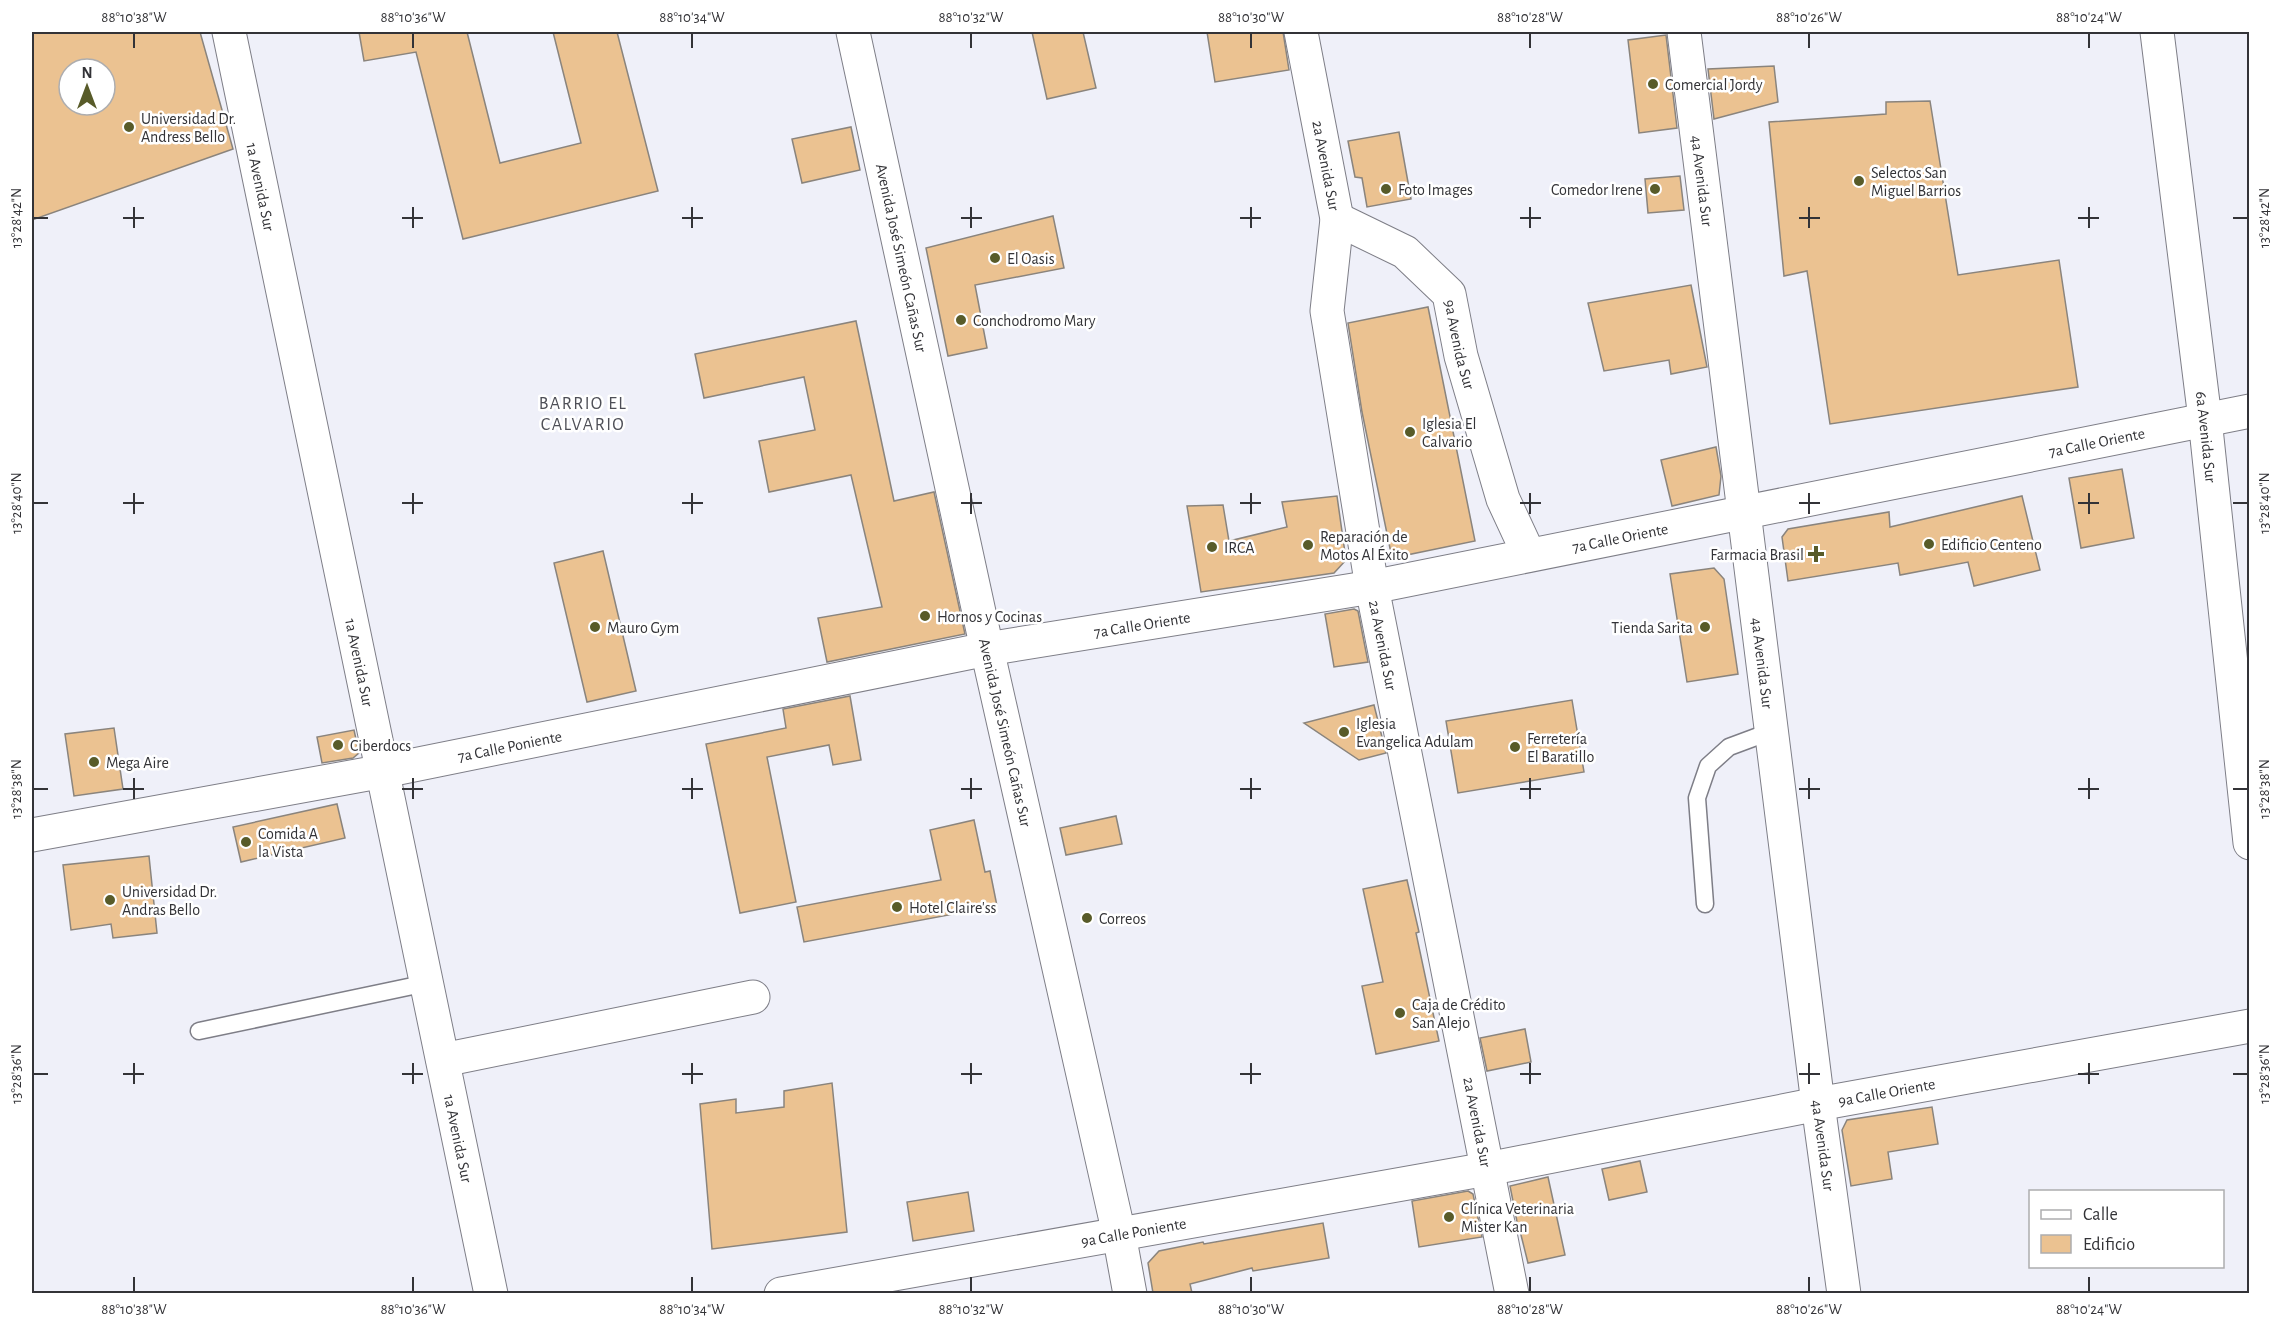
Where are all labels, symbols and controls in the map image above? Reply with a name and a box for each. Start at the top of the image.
text: 88°10'38"W [101,10,167,25]
text: 88°10'36"W [380,10,446,25]
text: 88°10'34"W [659,10,725,25]
text: 88°10'32"W [939,10,1004,25]
text: 88°10'30"W [1218,10,1285,25]
text: 88°10'28"W [1497,10,1564,25]
text: 88°10'26"W [1776,10,1843,25]
text: 88°10'24"W [2056,10,2123,25]
north arrow [57,57,117,117]
text: N [81,65,93,81]
marker: Comercial Jordy [1646,77,1660,91]
place label: Comercial Jordy [1665,77,1763,94]
place label: Universidad Dr. Andress Bello [141,111,236,145]
street label: 2a Avenida Sur [1309,119,1342,213]
marker: Universidad Dr. Andress Bello [122,120,136,134]
street label: 4a Avenida Sur [1688,134,1715,228]
street label: 1a Avenida Sur [243,141,277,233]
street label: Avenida José Simeón Cañas Sur [873,162,929,355]
place label: Selectos San Miguel Barrios [1871,165,1961,199]
marker: Selectos San Miguel Barrios [1852,174,1866,188]
marker: Foto Images [1379,182,1393,196]
place label: Foto Images [1398,182,1473,198]
place label: Comedor Irene [1551,182,1643,198]
marker: Comedor Irene [1648,182,1662,196]
text: 13°28'42"N [9,188,24,248]
text: 13°28'42"N [2257,188,2272,248]
marker: El Oasis [988,251,1002,265]
place label: El Oasis [1007,251,1055,267]
street label: 9a Avenida Sur [1441,298,1478,392]
marker: Conchodromo Mary [954,313,968,327]
place label: Conchodromo Mary [973,313,1096,330]
street label: 6a Avenida Sur [2193,391,2219,484]
district label: BARRIO EL CALVARIO [539,395,627,434]
place label: Iglesia El Calvario [1422,416,1476,450]
marker: Iglesia El Calvario [1403,425,1417,439]
street label: 7a Calle Oriente [2047,425,2146,460]
text: 13°28'40"N [9,472,24,534]
text: 13°28'40"N [2257,472,2272,534]
street label: 7a Calle Oriente [1571,521,1670,556]
place label: Reparación de Motos Al Éxito [1320,529,1409,563]
marker: Edificio Centeno [1922,537,1936,551]
place label: Edificio Centeno [1941,537,2042,553]
marker: Reparación de Motos Al Éxito [1301,538,1315,552]
marker: IRCA [1205,540,1219,554]
place label: IRCA [1224,540,1255,556]
place label: Farmacia Brasil [1710,547,1804,563]
marker: Farmacia Brasil [1809,547,1823,561]
street label: 2a Avenida Sur [1366,599,1399,693]
marker: Hornos y Cocinas [918,609,932,623]
place label: Hornos y Cocinas [937,609,1042,626]
street label: 7a Calle Oriente [1093,609,1192,641]
street label: 1a Avenida Sur [342,617,376,709]
street label: 4a Avenida Sur [1748,617,1776,711]
marker: Mauro Gym [588,620,602,634]
place label: Mauro Gym [607,620,679,637]
place label: Tienda Sarita [1611,620,1693,636]
marker: Tienda Sarita [1698,620,1712,634]
street label: Avenida José Simeón Cañas Sur [976,637,1034,829]
place label: Iglesia Evangelica Adulam [1356,716,1474,750]
marker: Iglesia Evangelica Adulam [1337,725,1351,739]
street label: 7a Calle Poniente [456,728,563,765]
place label: Ferretería El Baratillo [1527,731,1594,765]
marker: Ciberdocs [331,738,345,752]
place label: Ciberdocs [350,738,411,754]
marker: Ferretería El Baratillo [1508,740,1522,754]
marker: Mega Aire [87,755,101,769]
place label: Mega Aire [106,755,169,771]
text: 13°28'38"N [9,759,24,819]
text: 13°28'38"N [2257,759,2272,819]
place label: Comida A la Vista [258,826,318,860]
marker: Comida A la Vista [239,835,253,849]
place label: Universidad Dr. Andras Bello [122,884,217,918]
marker: Universidad Dr. Andras Bello [103,893,117,907]
marker: Hotel Claire'ss [890,900,904,914]
place label: Hotel Claire'ss [909,900,997,916]
marker: Correos [1080,911,1094,925]
place label: Correos [1099,911,1146,927]
place label: Caja de Crédito San Alejo [1412,997,1506,1032]
marker: Caja de Crédito San Alejo [1393,1006,1407,1020]
text: 13°28'36"N [9,1044,24,1104]
text: 13°28'36"N [2257,1044,2272,1104]
street label: 2a Avenida Sur [1460,1076,1494,1169]
street label: 9a Calle Oriente [1837,1076,1937,1109]
street label: 1a Avenida Sur [441,1093,475,1185]
street label: 4a Avenida Sur [1809,1099,1837,1193]
legend [2029,1190,2224,1268]
place label: Clínica Veterinaria Mister Kan [1461,1201,1574,1235]
text: Calle [2083,1206,2118,1224]
marker: Clínica Veterinaria Mister Kan [1442,1210,1456,1224]
street label: 9a Calle Poniente [1080,1215,1188,1250]
text: Edificio [2083,1236,2135,1254]
text: 88°10'38"W [101,1302,167,1317]
text: 88°10'36"W [380,1302,446,1317]
text: 88°10'34"W [659,1302,725,1317]
text: 88°10'32"W [939,1302,1004,1317]
text: 88°10'30"W [1218,1302,1285,1317]
text: 88°10'28"W [1497,1302,1564,1317]
text: 88°10'26"W [1776,1302,1843,1317]
text: 88°10'24"W [2056,1302,2123,1317]

